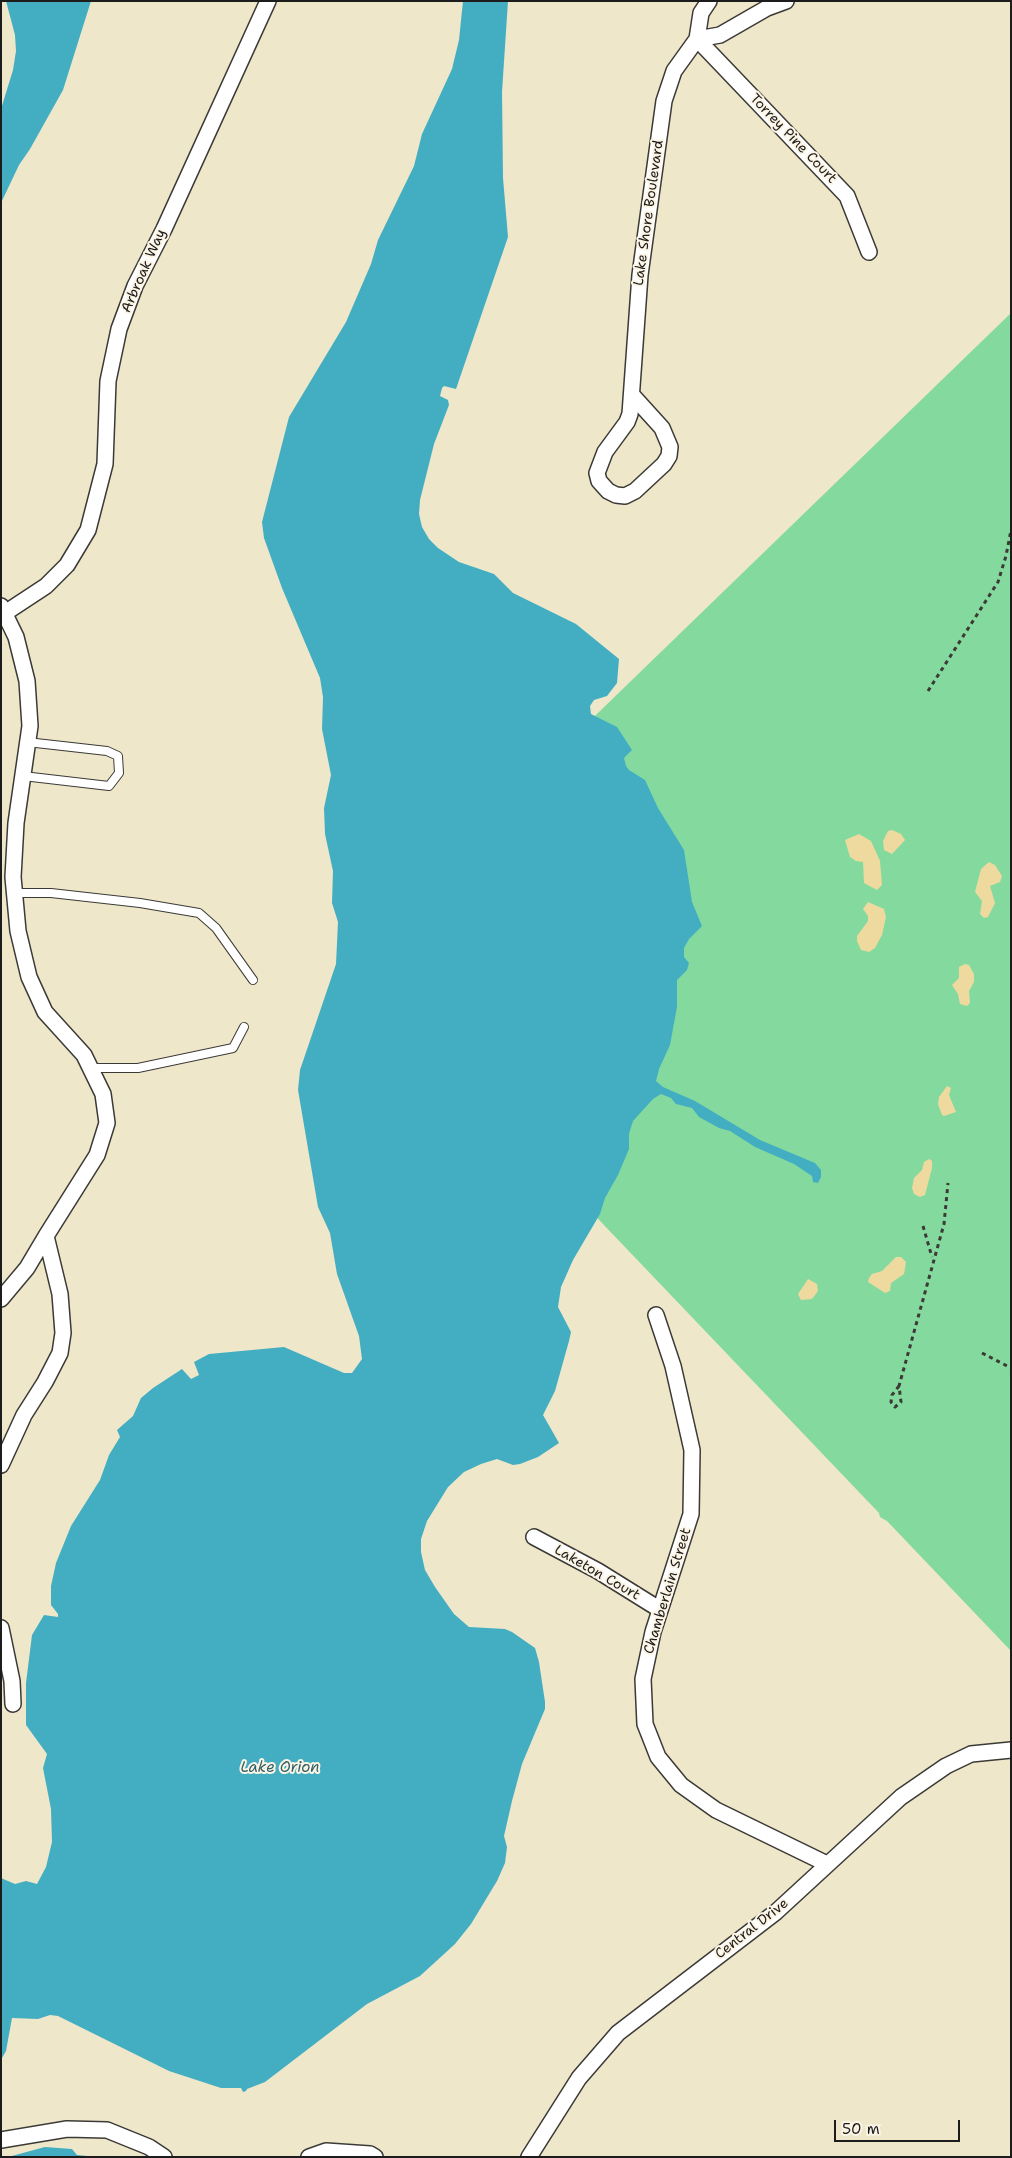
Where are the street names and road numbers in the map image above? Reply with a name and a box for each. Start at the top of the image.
street label: Torrey Pine Court [746,91,840,187]
street label: Lake Shore Boulevard [630,139,668,287]
street label: Arbroak Way [118,227,170,315]
street label: Chamberlain Street [641,1526,695,1656]
street label: Laketon Court [551,1542,643,1604]
street label: Central Drive [712,1895,792,1963]

